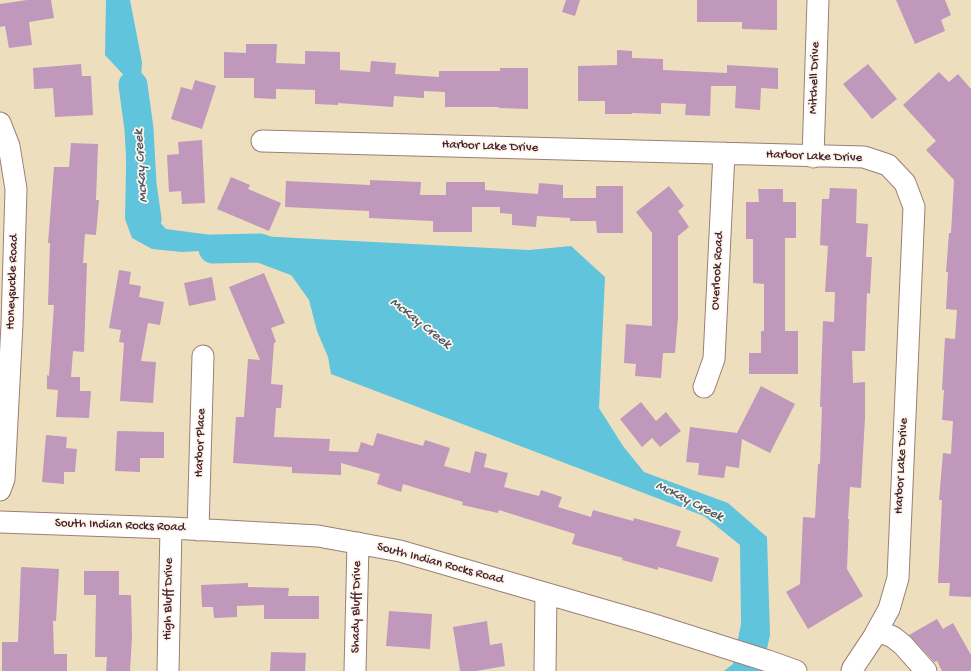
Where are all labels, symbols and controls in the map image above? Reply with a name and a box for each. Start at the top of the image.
street label: Mitchell Drive [806,42,824,114]
water label: McKay Creek [131,129,153,203]
street label: Harbor Lake Drive [442,138,538,156]
street label: Harbor Lake Drive [766,148,862,166]
street label: Overlook Road [708,231,728,311]
street label: Honeysuckle Road [4,234,22,330]
water label: McKay Creek [386,295,454,353]
street label: Harbor Place [192,408,210,478]
street label: Harbor Lake Drive [892,417,912,515]
water label: McKay Creek [652,478,726,526]
street label: South Indian Rocks Road [55,516,185,536]
street label: South Indian Rocks Road [375,540,505,588]
street label: High Bluff Drive [160,558,178,640]
street label: Shady Bluff Drive [348,561,366,653]

